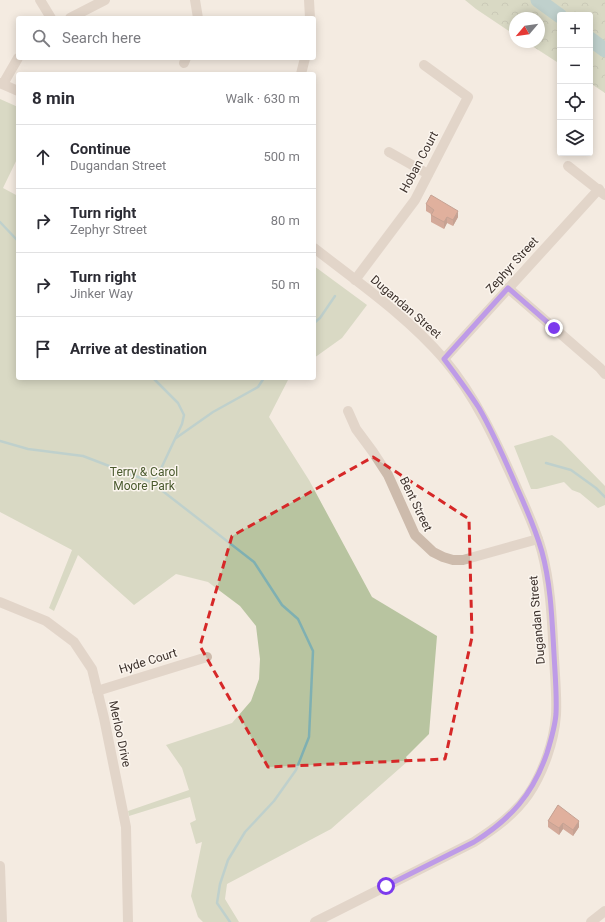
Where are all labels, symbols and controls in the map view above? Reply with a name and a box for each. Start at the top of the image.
north arrow [509,12,545,48]
map controls [557,12,593,156]
button: + [557,12,593,48]
search box [16,16,316,60]
icon: search [30,27,52,49]
text: Search here [62,29,141,47]
button: − [557,48,593,84]
button: locate [557,84,593,120]
text: 8 min [32,88,75,108]
text: Walk · 630 m [225,91,300,106]
button: layers [557,120,593,156]
street label: Hoban Court [397,129,441,195]
text: Continue [70,140,131,158]
icon: ahead [32,146,54,168]
text: 500 m [263,149,300,164]
text: Dugandan Street [70,158,166,173]
text: Turn right [70,204,136,222]
icon: right [32,210,54,232]
text: 80 m [271,213,300,228]
text: Zephyr Street [70,222,147,237]
street label: Zephyr Street [483,234,541,296]
text: Turn right [70,268,136,286]
street label: Dugandan Street [368,273,444,342]
icon: right [32,274,54,296]
text: 50 m [271,277,300,292]
text: Jinker Way [70,286,133,301]
route end [545,319,563,337]
icon: arrive [32,338,54,360]
text: Arrive at destination [70,340,207,358]
park label: Terry & Carol Moore Park [110,465,178,493]
street label: Bent Street [397,474,435,534]
street label: Dugandan Street [526,575,548,665]
street label: Hyde Court [117,646,179,676]
street label: Merloo Drive [106,700,134,768]
route start [377,877,395,895]

